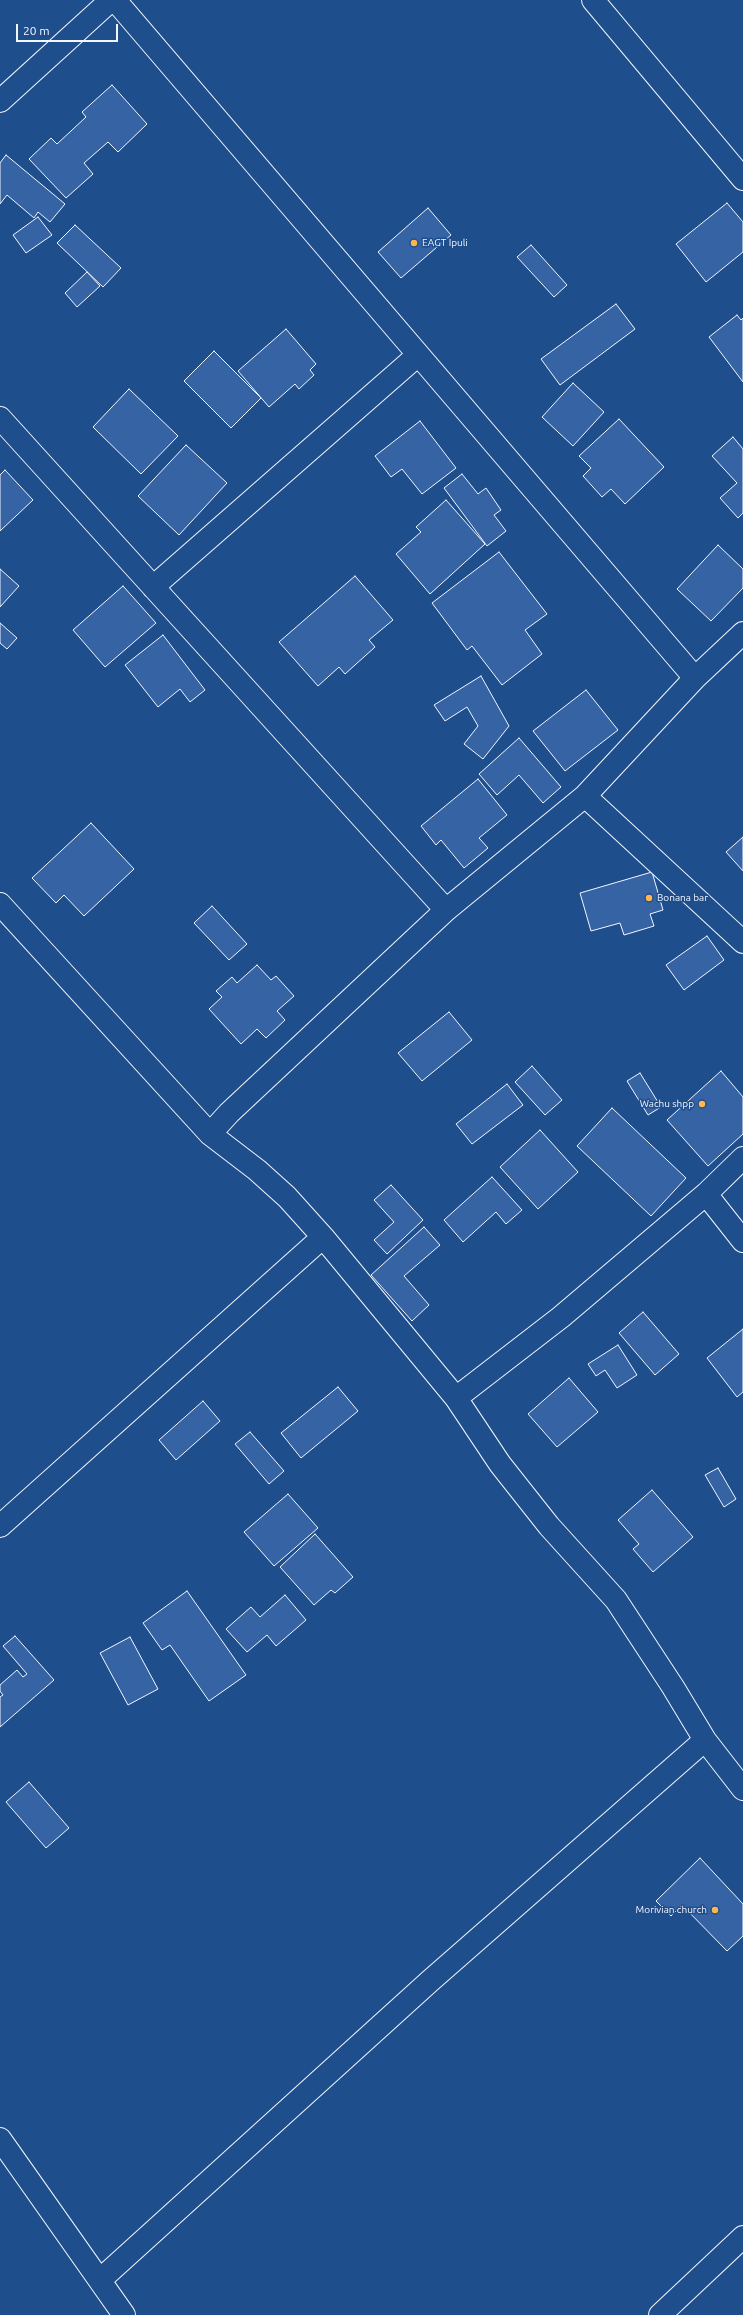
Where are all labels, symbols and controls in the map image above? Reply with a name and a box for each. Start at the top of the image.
scale bar [18,16,120,42]
text: 20 m [23,24,50,37]
place label: EAGT Ipuli [422,237,468,249]
marker: EAGT Ipuli [409,238,419,248]
place label: Bonana bar [657,892,708,904]
marker: Bonana bar [644,893,654,903]
place label: Wachu shpp [640,1098,694,1110]
marker: Wachu shpp [697,1099,707,1109]
place label: Morivian church [636,1904,707,1916]
marker: Morivian church [710,1905,720,1915]

